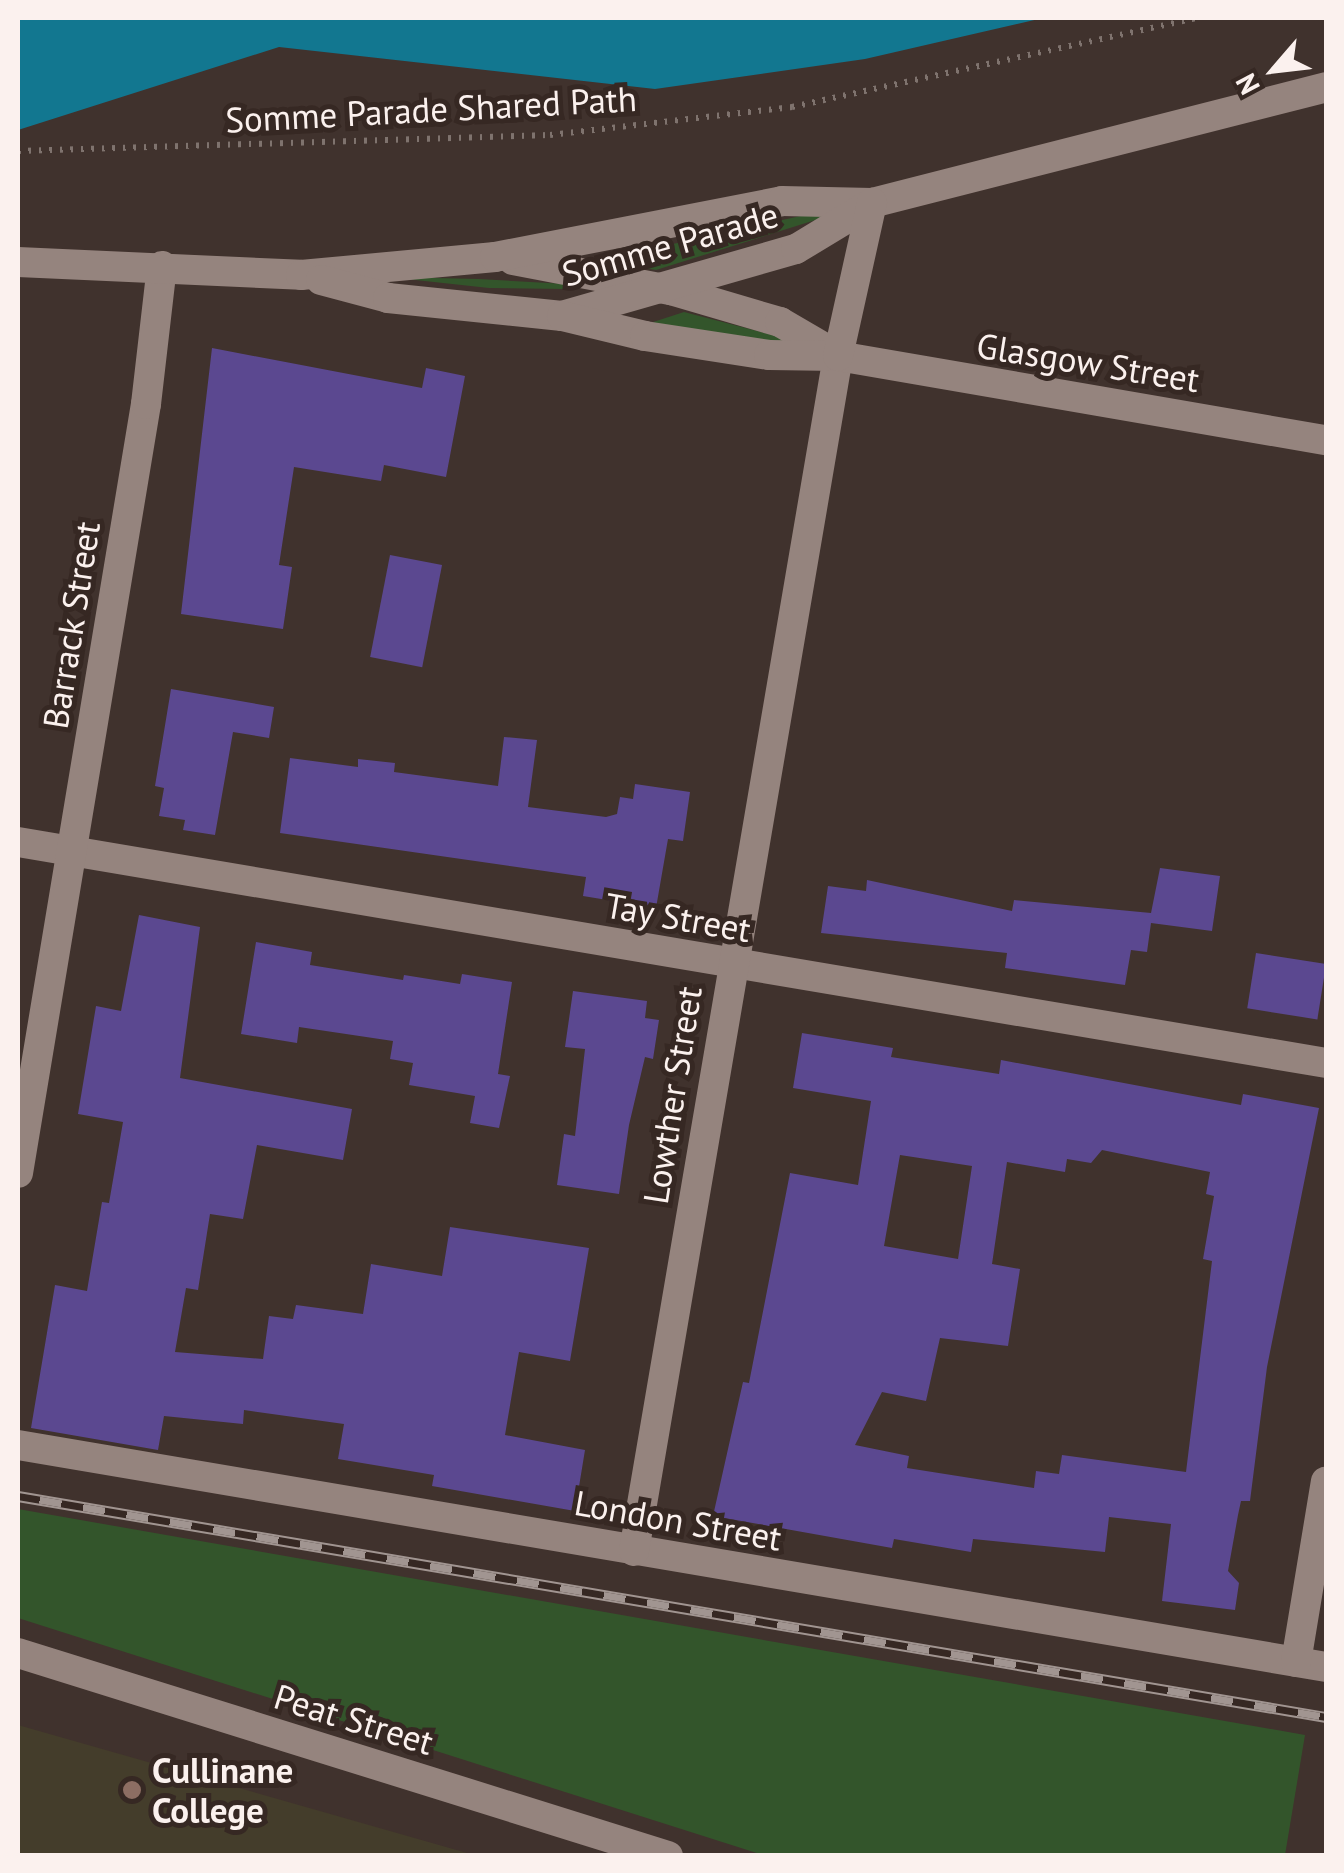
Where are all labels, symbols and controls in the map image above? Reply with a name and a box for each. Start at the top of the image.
north arrow [1224,20,1324,120]
text: N [1226,68,1268,101]
street label: Somme Parade Shared Path [224,77,638,141]
street label: Somme Parade [557,193,783,295]
street label: Glasgow Street [973,324,1203,400]
street label: Barrack Street [34,518,108,732]
street label: Tay Street [601,883,755,951]
street label: Lowther Street [634,983,710,1207]
street label: London Street [571,1481,785,1559]
street label: Peat Street [269,1675,439,1763]
place label: Cullinane College [152,1749,293,1831]
marker: Cullinane College [121,1779,143,1801]

